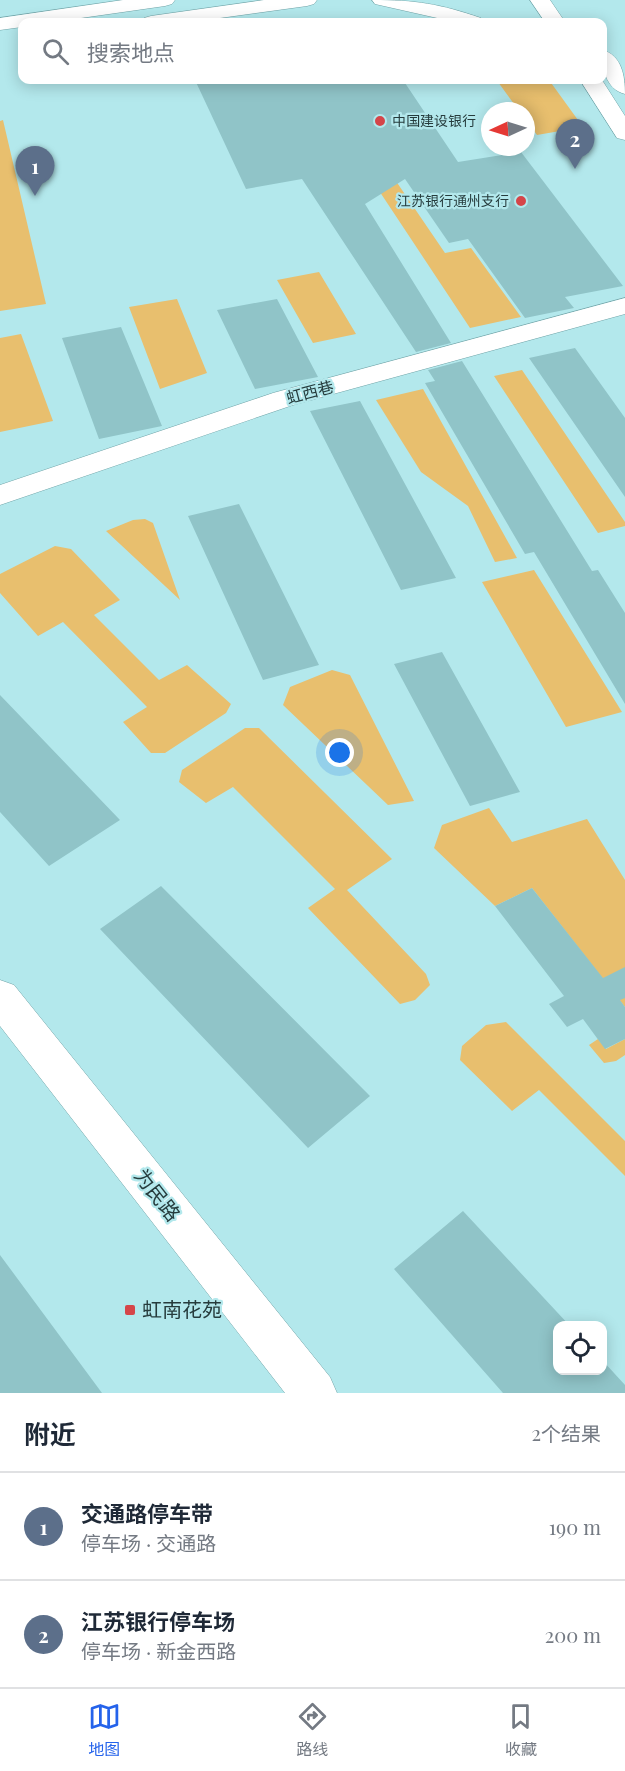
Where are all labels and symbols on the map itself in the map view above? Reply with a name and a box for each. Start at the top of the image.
north arrow [481,102,535,156]
place label: 中国建设银行 [392,111,476,130]
marker: 中国建设银行 [373,114,387,128]
pin: 2 [556,120,594,169]
pin: 1 [15,146,54,196]
place label: 江苏银行通州支行 [397,191,509,210]
marker: 江苏银行通州支行 [514,194,528,208]
street label: 虹西巷 [284,375,336,408]
your location [325,738,354,767]
street label: 为民路 [129,1162,187,1226]
place label: 虹南花苑 [142,1295,222,1322]
marker: 虹南花苑 [123,1303,137,1317]

